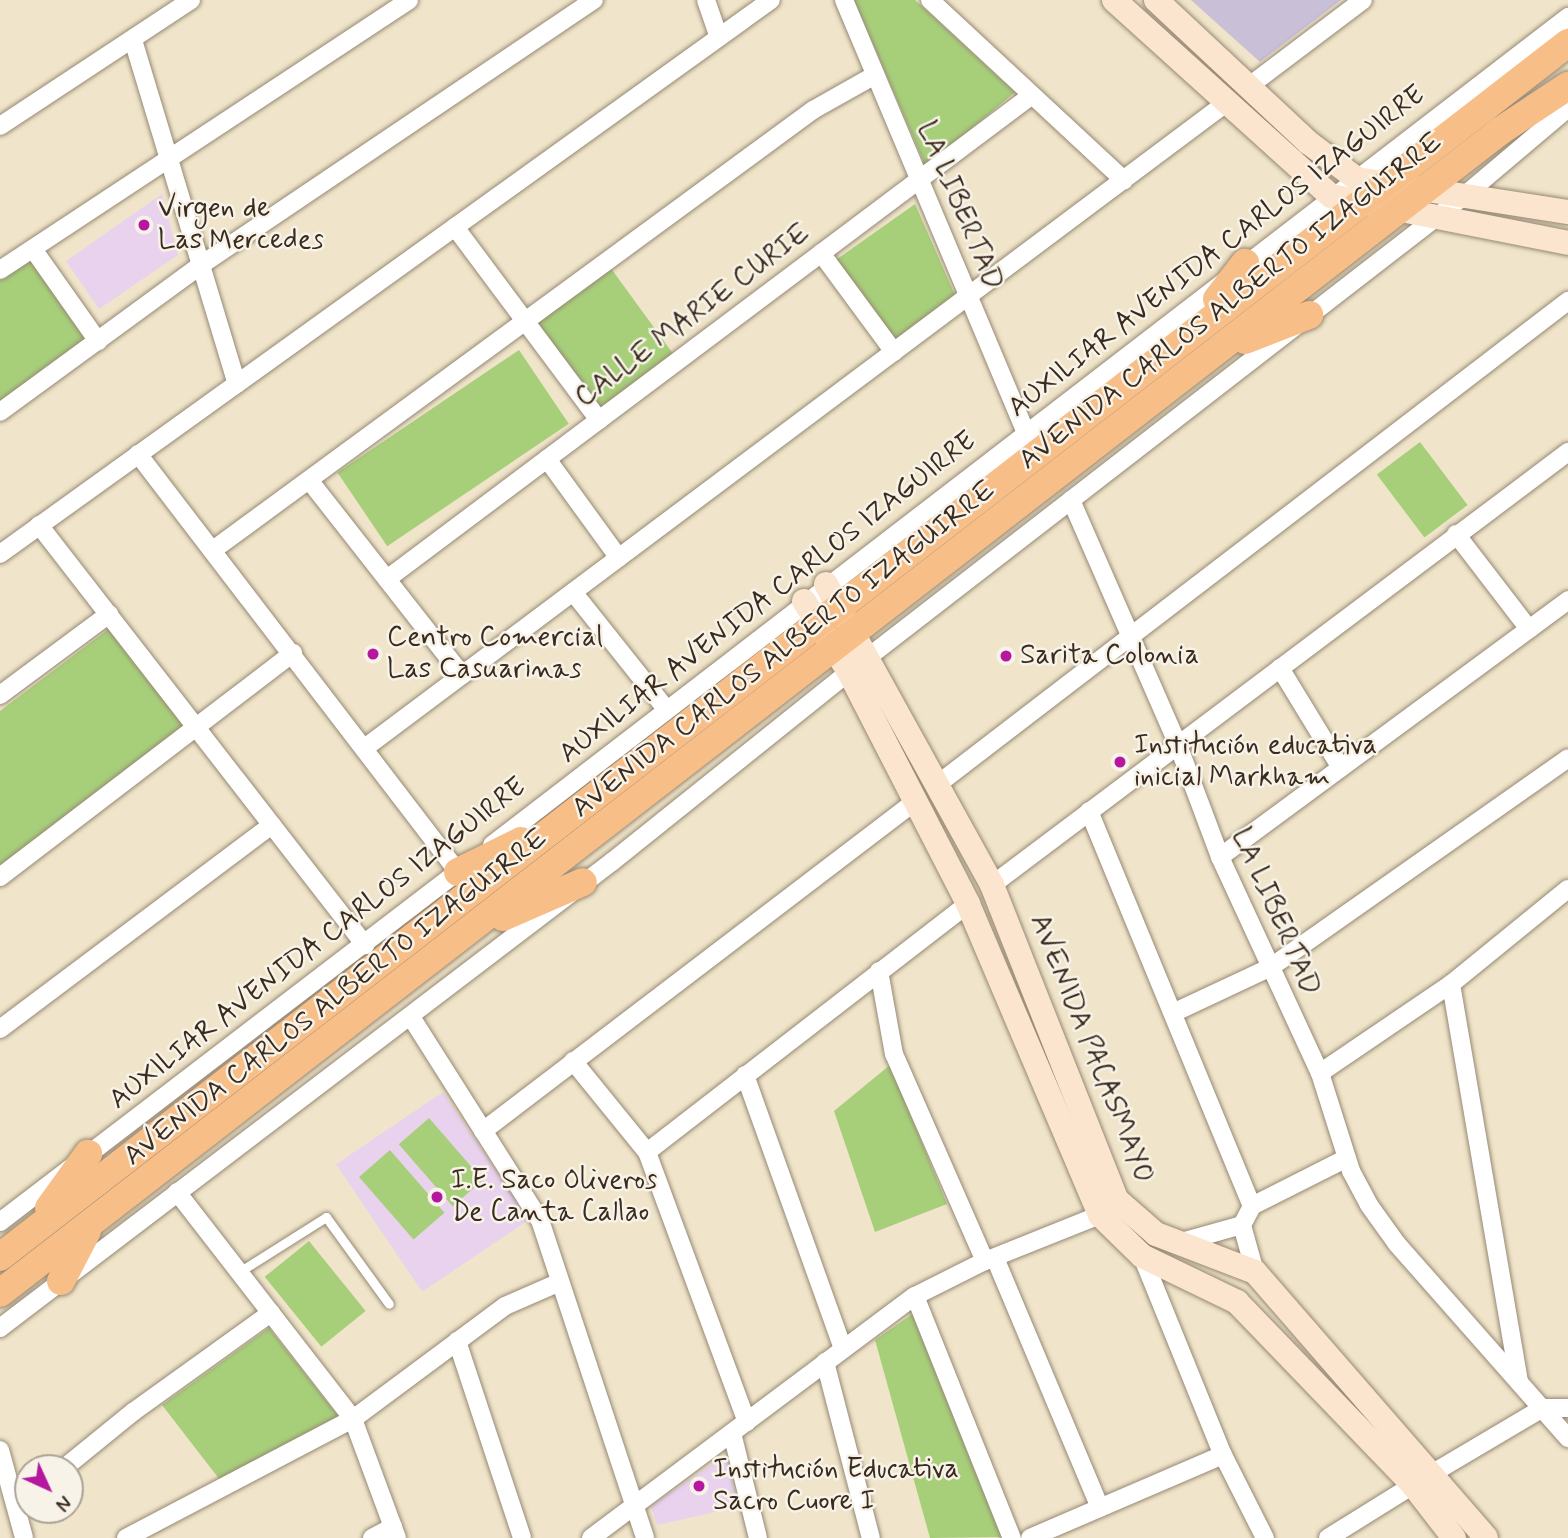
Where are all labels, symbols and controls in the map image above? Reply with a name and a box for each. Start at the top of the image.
street label: AUXILIAR AVENIDA CARLOS IZAGUIRRE [995,73,1439,431]
street label: LA LIBERTAD [908,117,1010,295]
street label: AVENIDA CARLOS ALBERTO IZAGUIRRE [1012,126,1450,478]
place label: Virgen de Las Mercedes [158,192,322,258]
marker: Virgen de Las Mercedes [136,217,152,233]
street label: CALLE MARIE CURIE [570,218,816,414]
street label: AUXILIAR AVENIDA CARLOS IZAGUIRRE [546,419,990,777]
street label: AVENIDA CARLOS ALBERTO IZAGUIRRE [565,474,1003,826]
place label: Centro Comercial Las Casuarinas [387,621,603,687]
place label: Sarita Colonia [1020,639,1199,673]
marker: Centro Comercial Las Casuarinas [365,646,381,662]
marker: Sarita Colonia [998,648,1014,664]
place label: Institución educativa inicial Markham [1134,729,1377,795]
marker: Institución educativa inicial Markham [1112,754,1128,770]
street label: AUXILIAR AVENIDA CARLOS IZAGUIRRE [96,765,540,1123]
street label: AVENIDA CARLOS ALBERTO IZAGUIRRE [117,822,555,1174]
street label: LA LIBERTAD [1223,823,1327,1001]
street label: AVENIDA PACASMAYO [1022,909,1160,1189]
place label: I.E. Saco Oliveros De Canta Callao [451,1164,659,1230]
marker: I.E. Saco Oliveros De Canta Callao [429,1189,445,1205]
place label: Institución Educativa Sacro Cuore I [713,1453,959,1519]
north arrow [14,1454,84,1524]
marker: Institución Educativa Sacro Cuore I [691,1478,707,1494]
text: N [49,1489,76,1516]

